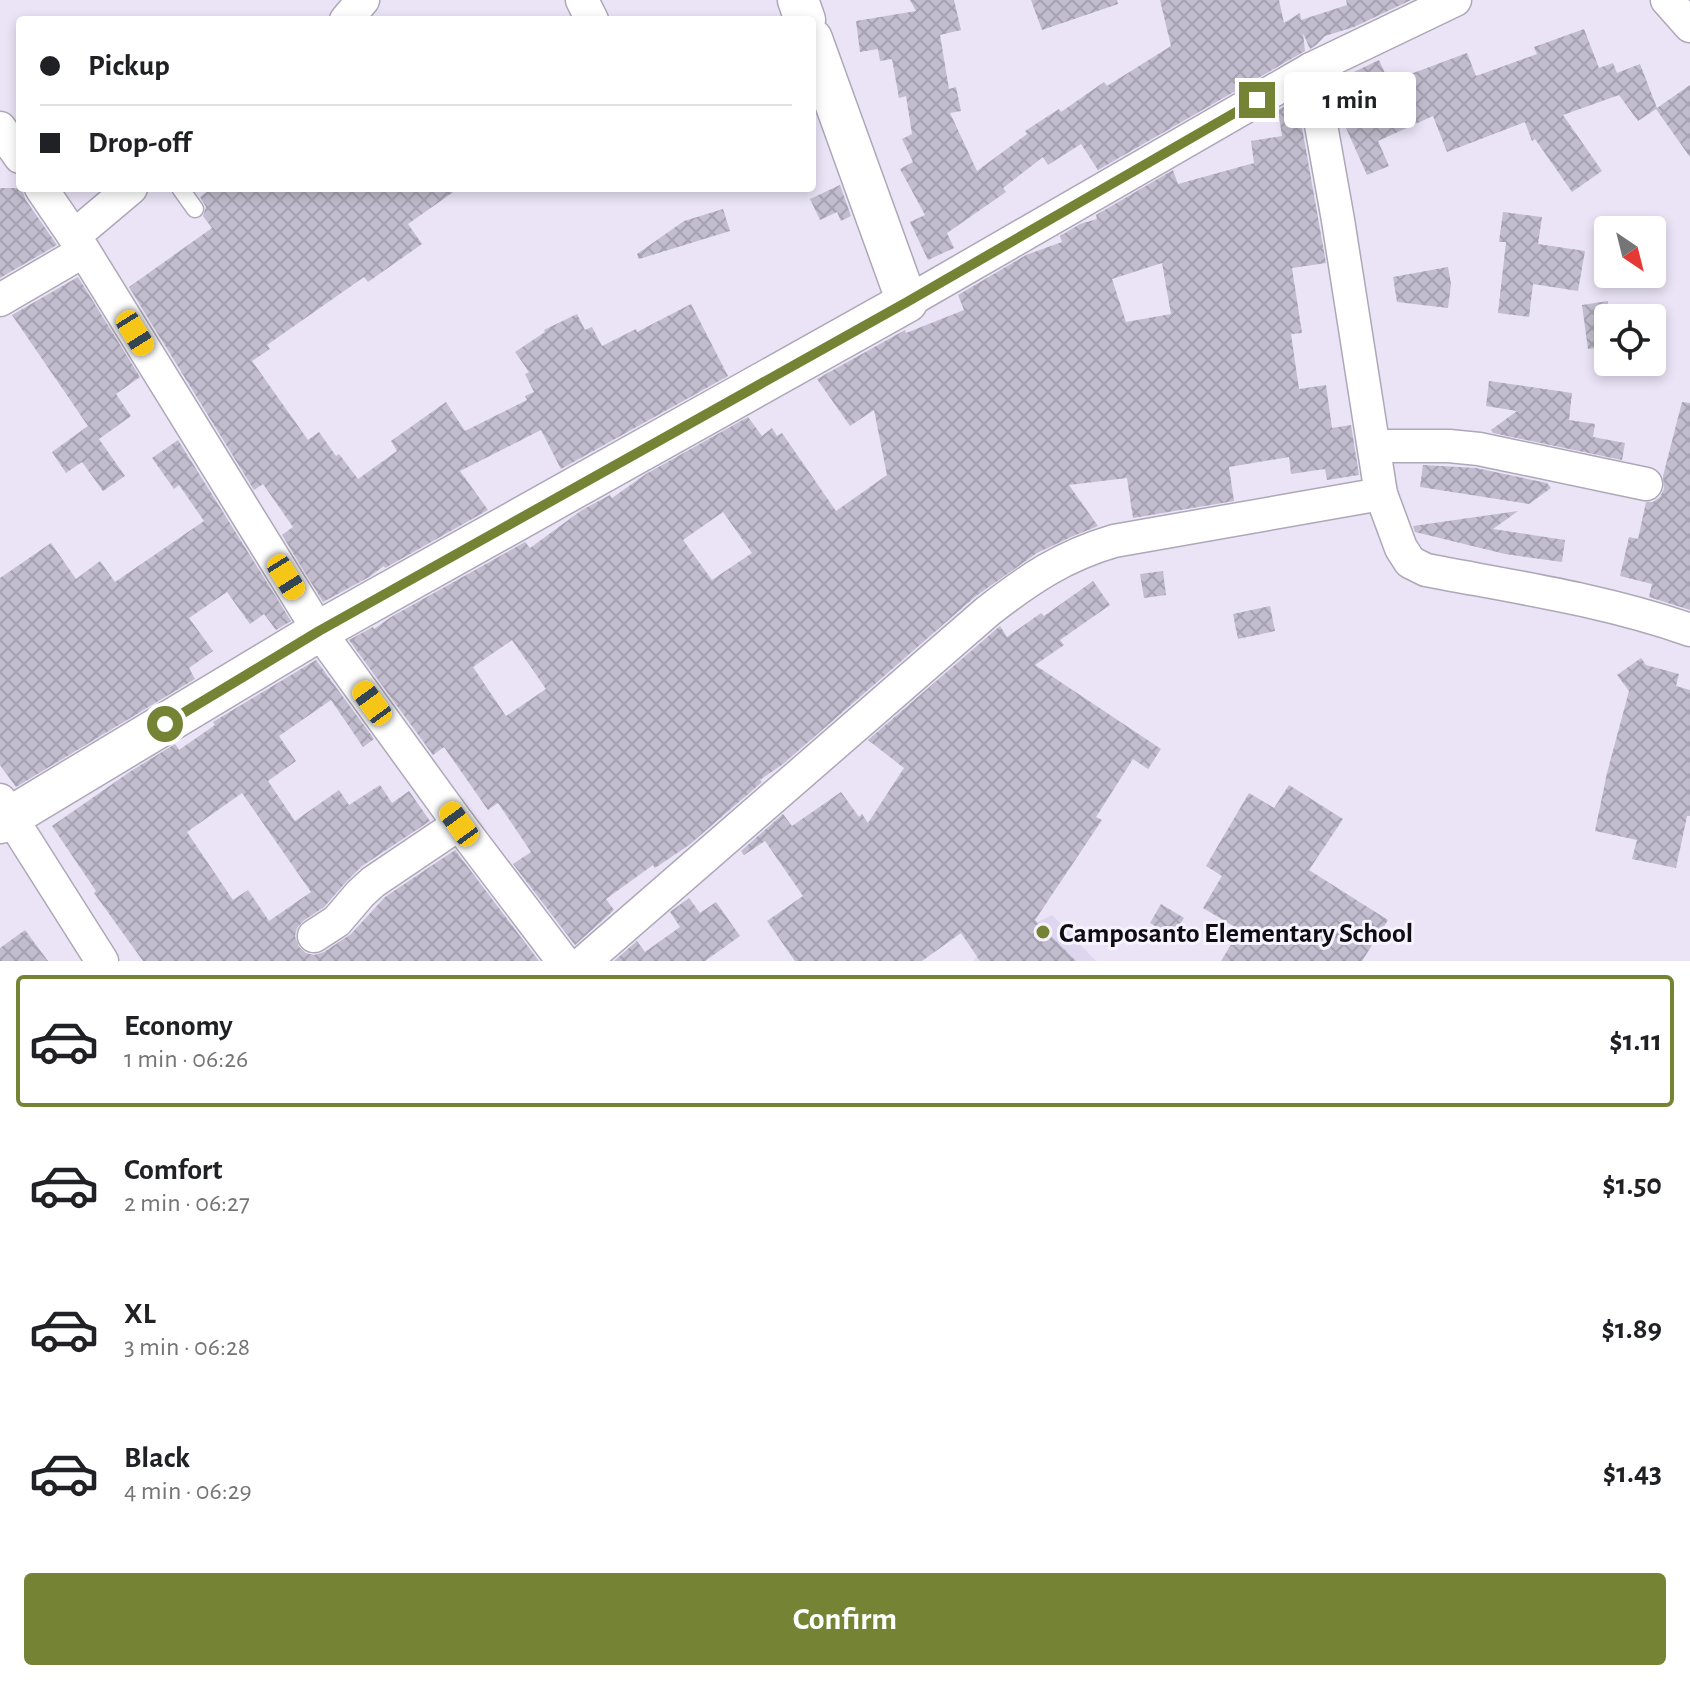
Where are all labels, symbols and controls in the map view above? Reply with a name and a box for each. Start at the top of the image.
text: Pickup [88,51,170,81]
callout: 1 min [1285,72,1417,128]
route end [1239,82,1275,118]
text: 1 min [1323,87,1377,113]
text: Drop-off [88,128,191,158]
north arrow [1594,216,1666,288]
map controls [1594,216,1666,376]
button: locate [1594,304,1666,376]
car [112,306,158,360]
car [263,550,309,604]
car [348,677,396,729]
route start [147,706,183,742]
car [435,798,483,850]
place label: Camposanto Elementary School [1059,920,1413,948]
marker: Camposanto Elementary School [1034,923,1052,941]
icon: car [28,1005,100,1077]
text: Economy [124,1011,233,1041]
text: $1.11 [1609,1026,1662,1056]
text: 1 min · 06:26 [124,1046,248,1072]
icon: car [28,1149,100,1221]
text: Comfort [124,1155,223,1185]
text: $1.50 [1602,1170,1662,1200]
text: 2 min · 06:27 [124,1190,250,1216]
icon: car [28,1293,100,1365]
text: XL [124,1299,156,1329]
text: $1.89 [1602,1314,1662,1344]
text: 3 min · 06:28 [124,1334,250,1360]
icon: car [28,1437,100,1509]
text: Black [124,1443,190,1473]
text: $1.43 [1603,1458,1662,1488]
text: 4 min · 06:29 [124,1478,252,1504]
button: Confirm [24,1573,1666,1665]

